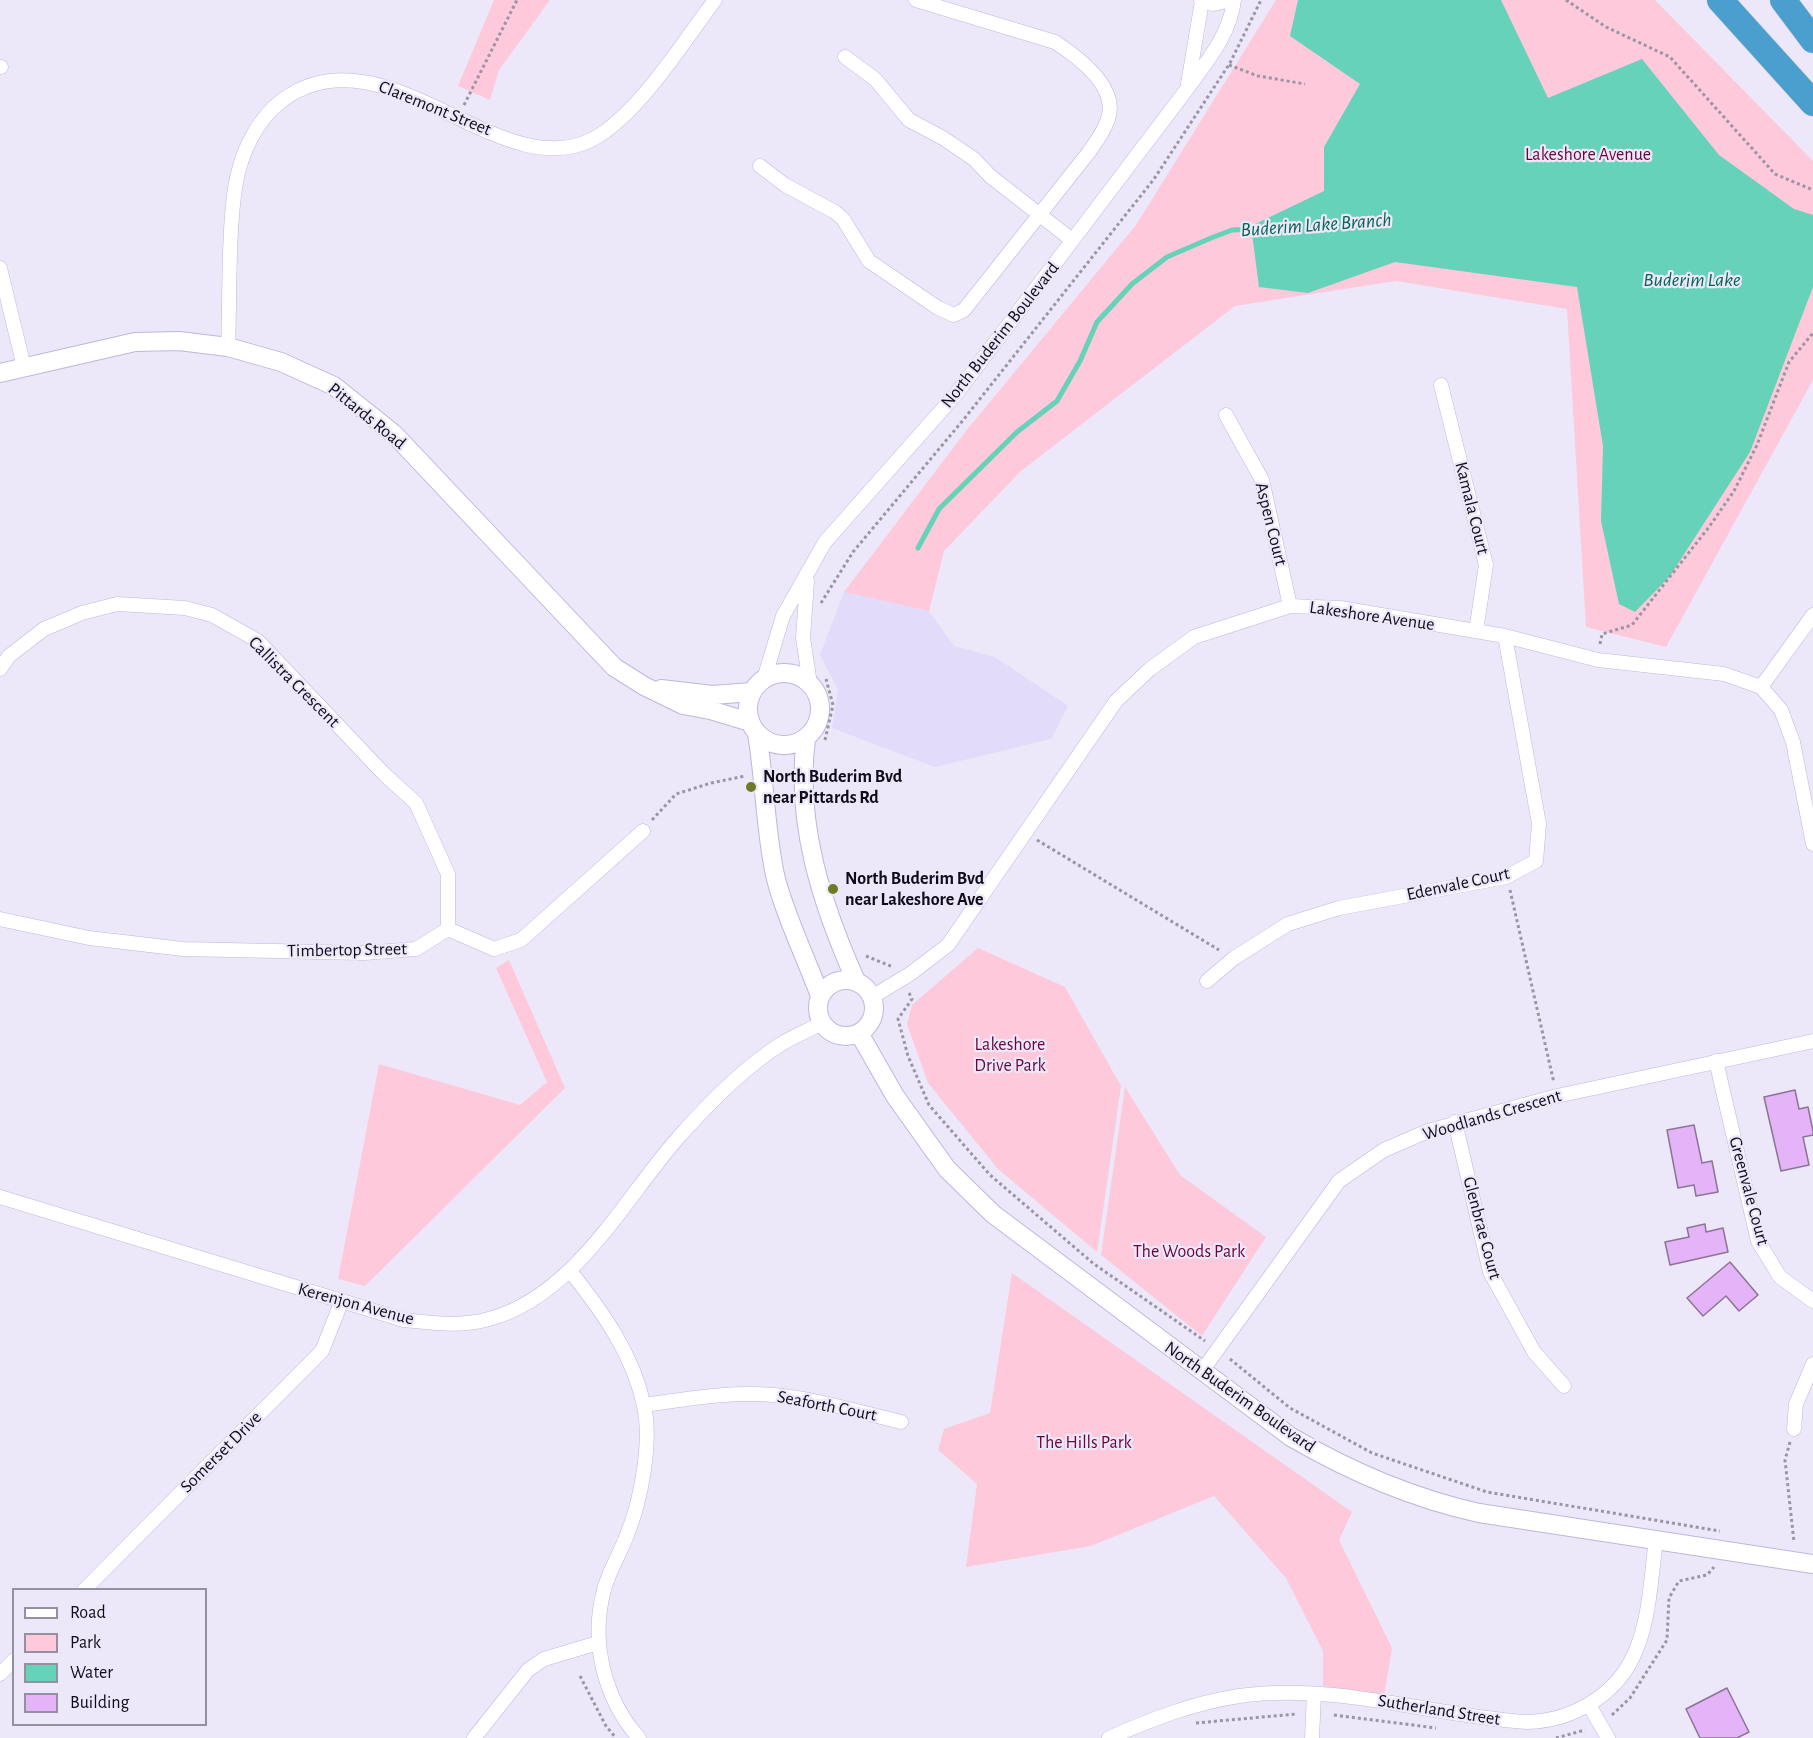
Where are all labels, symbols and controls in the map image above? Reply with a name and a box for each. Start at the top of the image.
street label: Claremont Street [376,76,494,140]
park label: Lakeshore Avenue [1525,144,1651,166]
water label: Buderim Lake Branch [1240,208,1392,242]
street label: North Buderim Boulevard [936,258,1064,412]
water label: Buderim Lake [1643,268,1741,292]
street label: Pittards Road [324,378,410,454]
street label: Kamala Court [1450,459,1494,557]
street label: Aspen Court [1250,480,1292,568]
street label: Lakeshore Avenue [1308,597,1436,635]
street label: Callistra Crescent [244,632,344,732]
place label: North Buderim Bvd near Pittards Rd [763,766,902,808]
marker: North Buderim Bvd near Pittards Rd [744,780,758,794]
street label: Edenvale Court [1405,863,1511,905]
place label: North Buderim Bvd near Lakeshore Ave [845,868,984,910]
marker: North Buderim Bvd near Lakeshore Ave [826,882,840,896]
street label: Timbertop Street [287,938,407,962]
park label: Lakeshore Drive Park [974,1034,1046,1076]
street label: Woodlands Crescent [1420,1085,1564,1145]
street label: Greenvale Court [1724,1134,1774,1248]
street label: Glenbrae Court [1458,1174,1506,1282]
park label: The Woods Park [1133,1241,1245,1263]
street label: Kerenjon Avenue [296,1278,416,1330]
street label: North Buderim Boulevard [1160,1337,1320,1457]
street label: Seaforth Court [776,1386,878,1426]
street label: Somerset Drive [176,1407,266,1497]
park label: The Hills Park [1036,1432,1132,1454]
legend [12,1588,207,1726]
text: Road [70,1604,106,1622]
text: Park [70,1634,101,1652]
text: Water [70,1664,113,1682]
street label: Sutherland Street [1376,1690,1502,1730]
text: Building [70,1694,129,1712]

